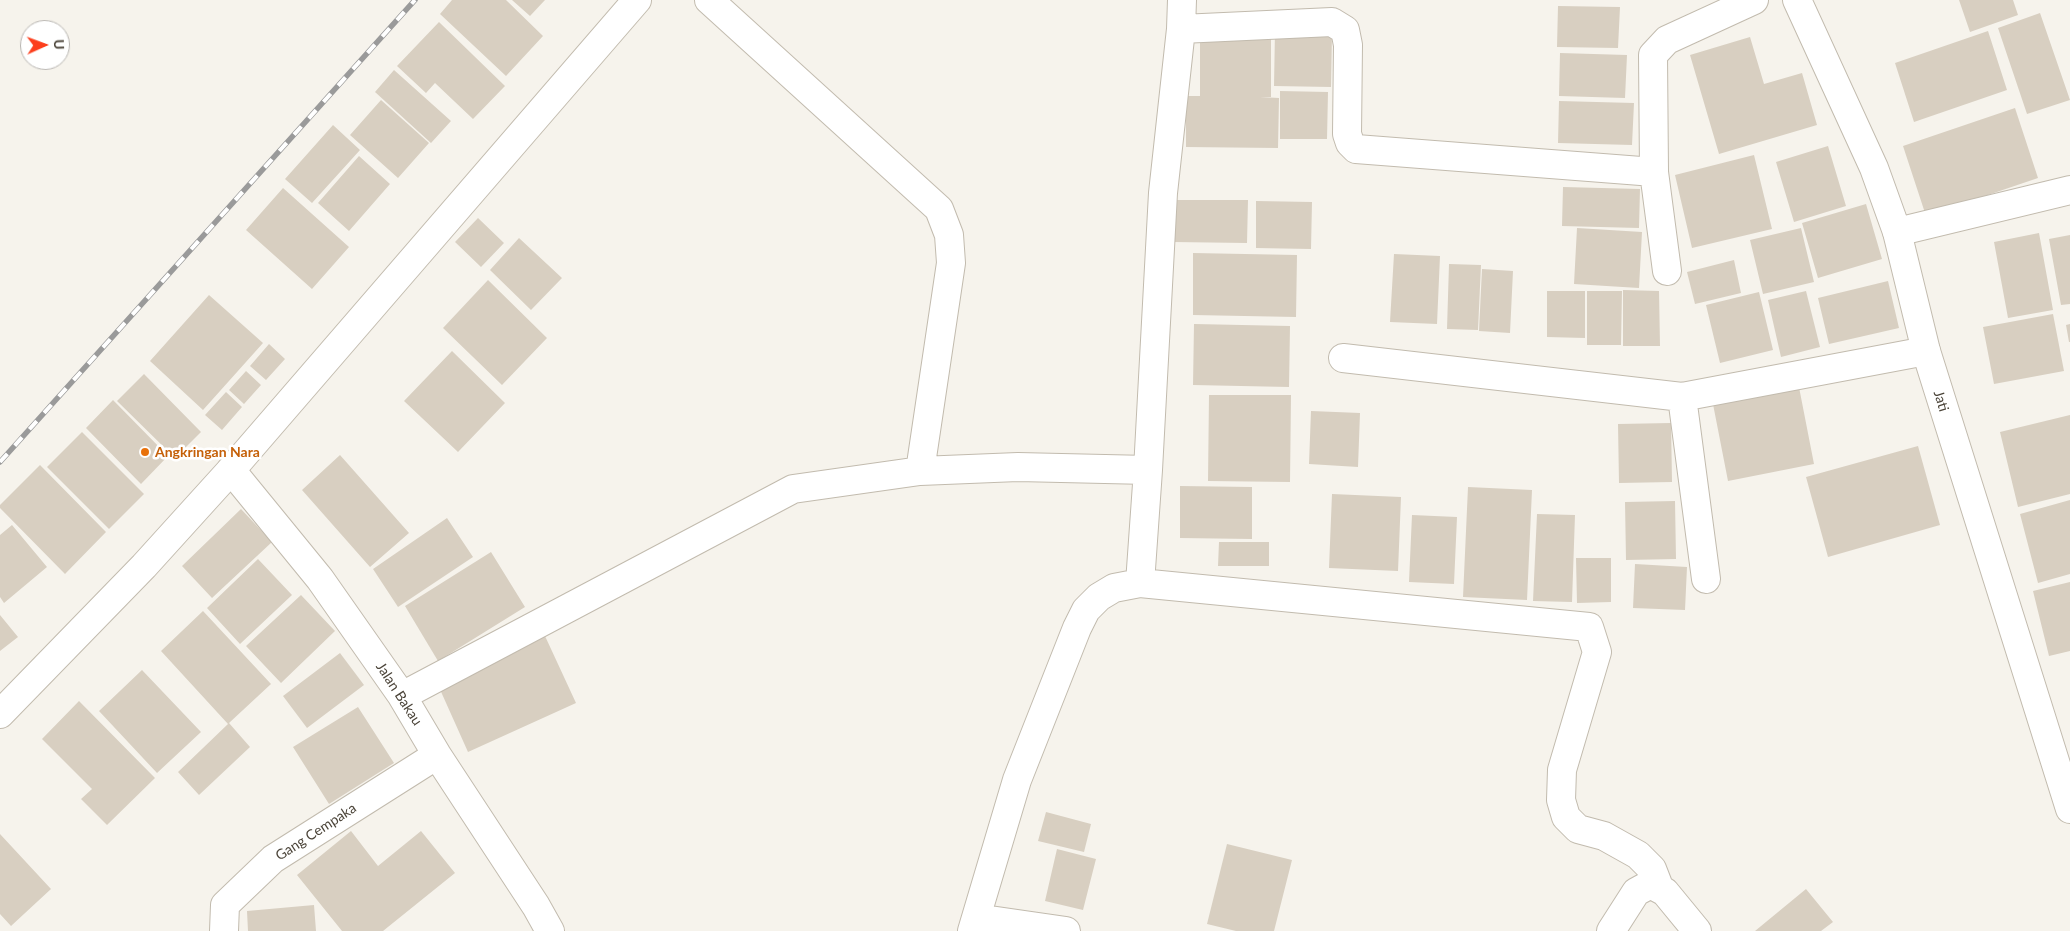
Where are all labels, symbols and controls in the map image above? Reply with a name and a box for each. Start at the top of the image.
north arrow [20,20,70,70]
text: U [51,39,68,50]
street label: Jati [1930,388,1952,414]
place label: Angkringan Nara [155,444,260,460]
marker: Angkringan Nara [139,446,151,458]
street label: Jalan Bakau [372,659,426,729]
street label: Gang Cempaka [273,800,359,864]

